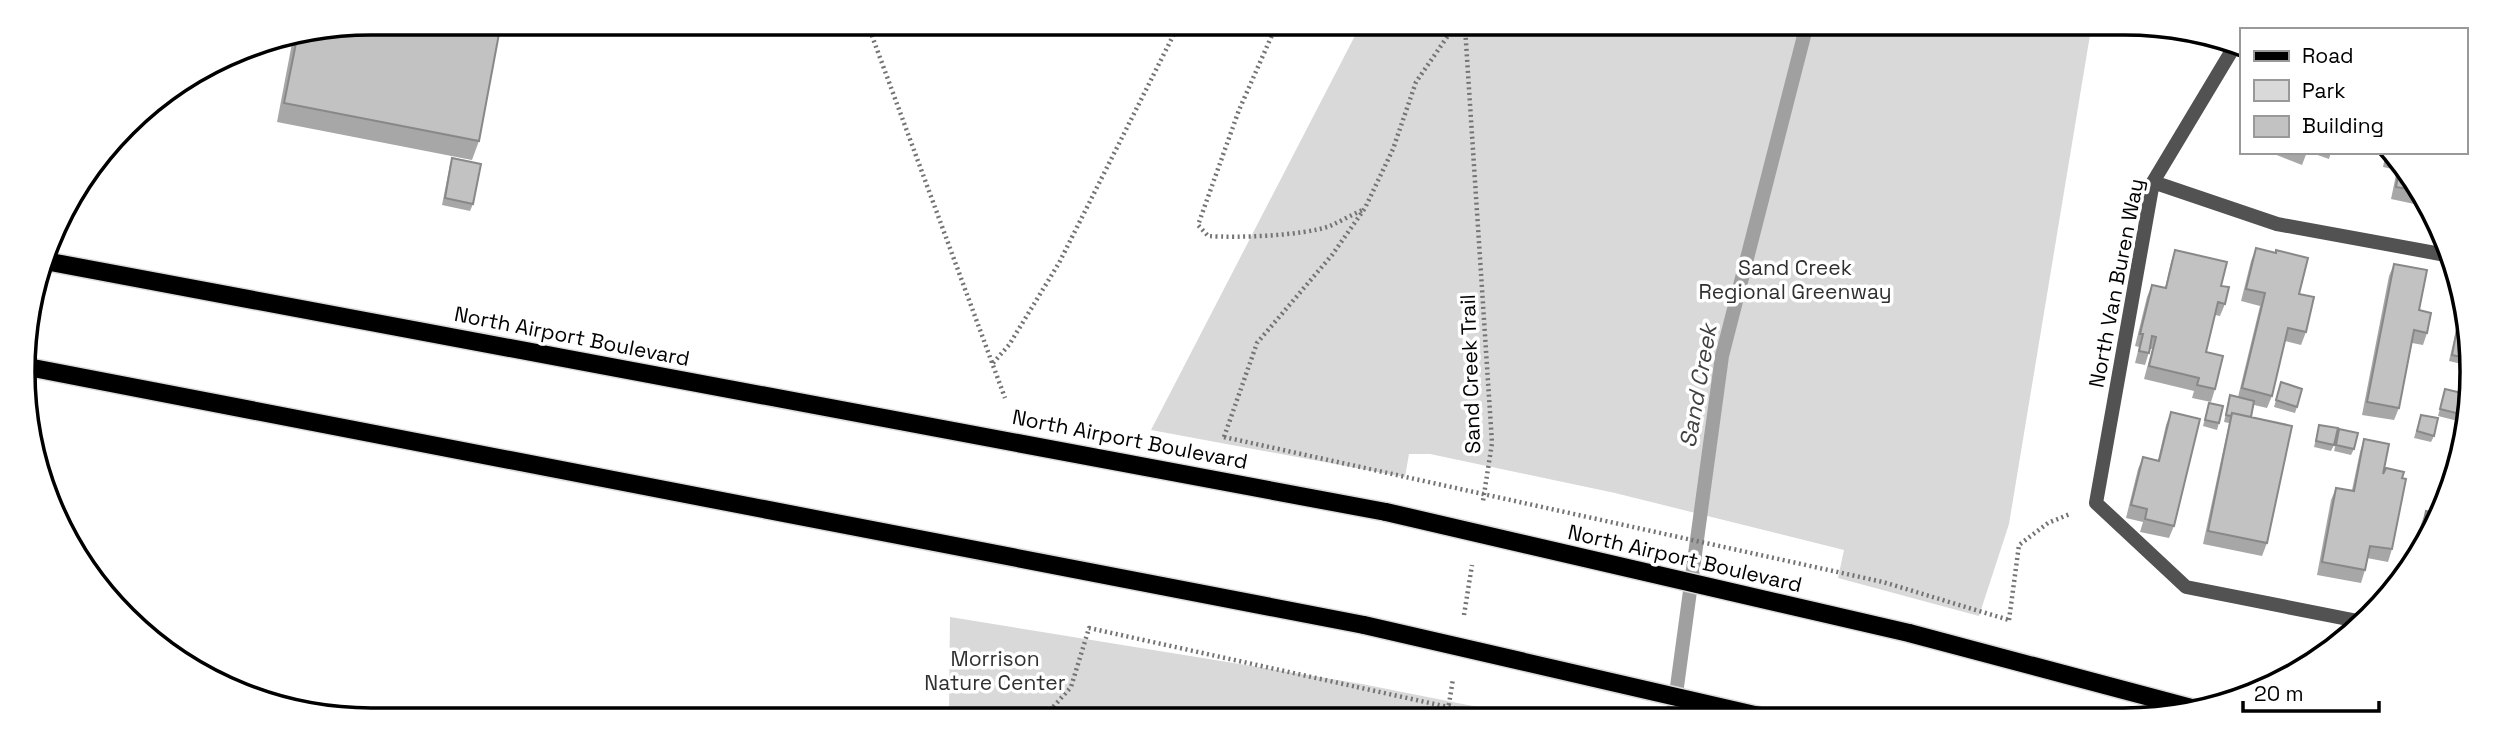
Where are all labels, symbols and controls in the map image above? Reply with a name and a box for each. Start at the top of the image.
legend [2240,28,2467,154]
text: Road [2302,42,2354,69]
text: Park [2302,77,2346,104]
text: Building [2302,112,2384,139]
street label: North Van Buren Way [2082,176,2150,390]
park label: Sand Creek Regional Greenway [1698,254,1892,305]
street label: Sand Creek Trail [1454,294,1486,454]
street label: North Airport Boulevard [452,300,692,372]
water label: Sand Creek [1672,319,1724,450]
street label: North Airport Boulevard [1010,403,1250,475]
street label: North Airport Boulevard [1565,518,1805,598]
park label: Morrison Nature Center [924,645,1066,696]
scale bar [2243,670,2380,714]
text: 20 m [2254,680,2304,707]

